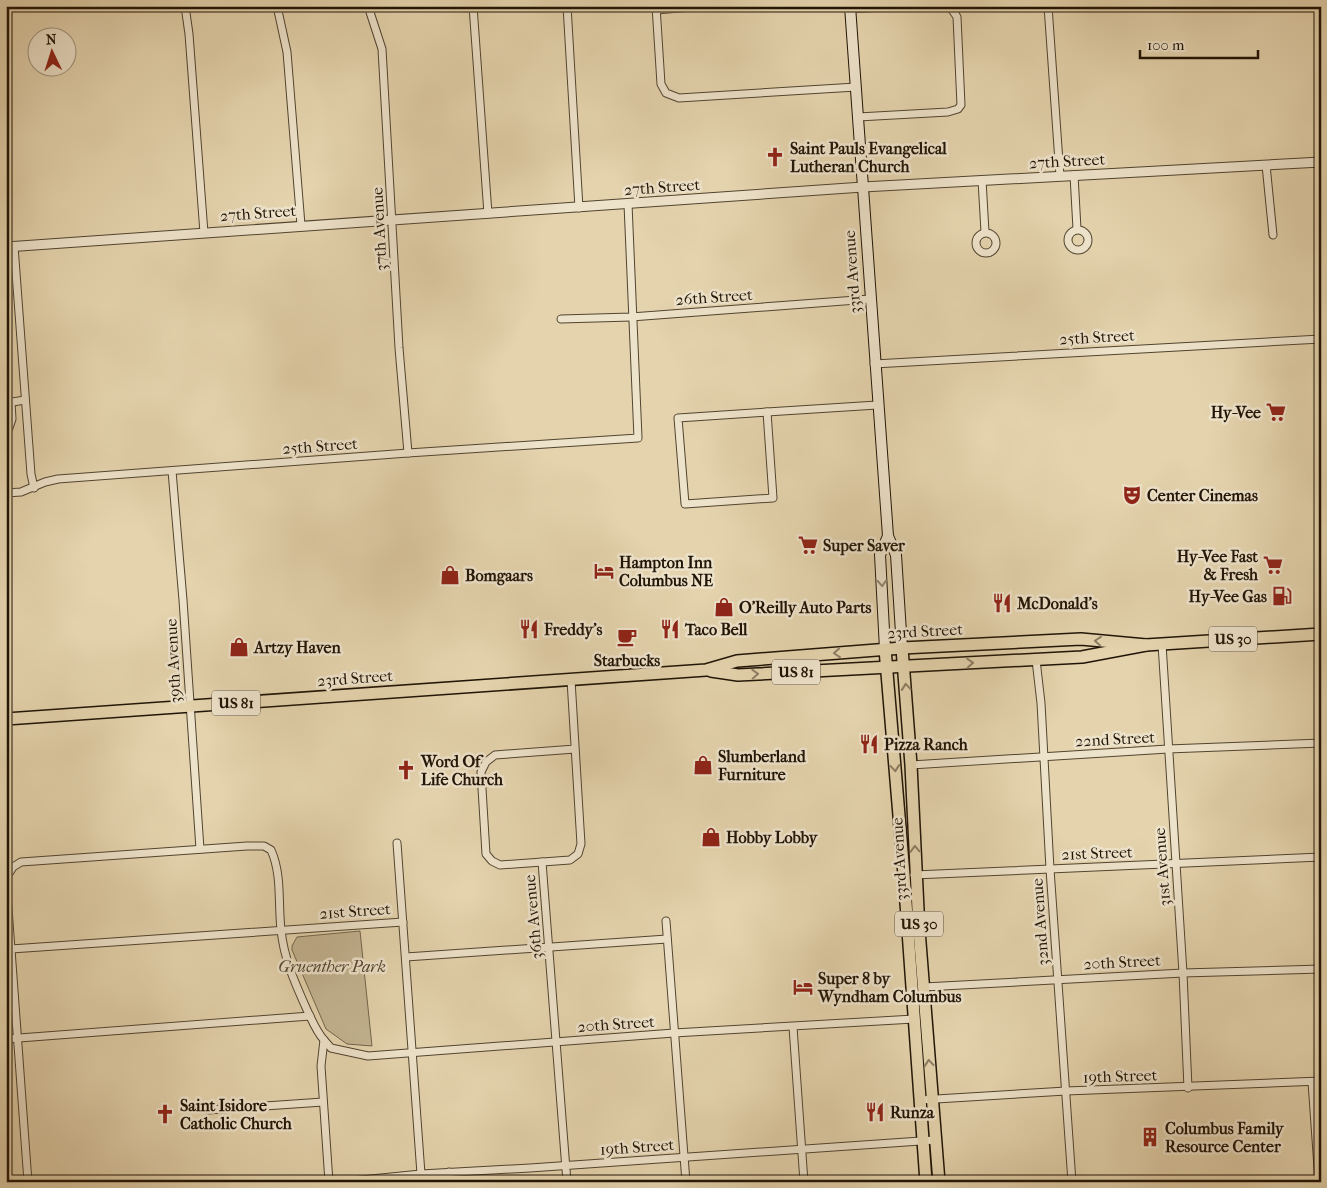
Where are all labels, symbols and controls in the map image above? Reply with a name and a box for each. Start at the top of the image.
north arrow [28,28,78,78]
scale bar [1140,28,1257,60]
text: N [45,31,57,48]
text: 100 m [1147,36,1185,54]
place label: Saint Pauls Evangelical Lutheran Church [790,139,947,176]
church icon: Saint Pauls Evangelical Lutheran Church [764,146,786,168]
street label: 27th Street [1028,150,1106,172]
street label: 27th Street [623,175,701,199]
street label: 37th Avenue [367,186,391,271]
street label: 27th Street [219,201,297,225]
street label: 33rd Avenue [840,230,864,314]
street label: 26th Street [675,285,753,309]
street label: 25th Street [1059,326,1135,348]
supermarket icon: Hy-Vee [1265,401,1287,423]
place label: Hy-Vee [1211,403,1261,423]
street label: 25th Street [282,434,359,458]
theatre icon: Center Cinemas [1121,484,1143,506]
place label: Center Cinemas [1147,486,1258,505]
supermarket icon: Super Saver [797,534,819,556]
place label: Super Saver [823,536,906,556]
place label: Hy-Vee Fast & Fresh [1177,547,1259,584]
place label: Hampton Inn Columbus NE [619,553,713,590]
supermarket icon: Hy-Vee Fast & Fresh [1262,554,1284,576]
hotel icon: Hampton Inn Columbus NE [593,560,615,582]
shop icon: Bomgaars [439,564,461,586]
place label: Bomgaars [465,566,533,586]
one-way arrow [876,580,887,588]
fuel station icon: Hy-Vee Gas [1271,585,1293,607]
place label: Hy-Vee Gas [1189,587,1267,607]
restaurant icon: McDonald's [991,592,1013,614]
place label: McDonald's [1016,594,1098,613]
shop icon: O'Reilly Auto Parts [713,596,735,618]
place label: O'Reilly Auto Parts [739,598,872,618]
street label: 39th Avenue [161,618,185,704]
restaurant icon: Freddy's [518,618,540,640]
restaurant icon: Taco Bell [659,618,681,640]
place label: Freddy's [543,620,603,640]
place label: Taco Bell [684,620,748,639]
street label: 23rd Street [887,620,964,642]
cafe icon: Starbucks [616,626,638,648]
road number: US 30 [1209,626,1257,652]
shop icon: Artzy Haven [228,636,250,658]
one-way arrow [1093,636,1101,647]
place label: Artzy Haven [253,638,341,658]
one-way arrow [832,647,840,658]
place label: Starbucks [594,651,660,670]
one-way arrow [967,657,975,668]
road number: US 81 [772,660,820,684]
street label: 23rd Street [317,666,394,690]
one-way arrow [751,669,759,680]
one-way arrow [901,682,912,690]
road number: US 81 [212,690,260,716]
street label: 22nd Street [1075,727,1156,751]
restaurant icon: Pizza Ranch [858,733,880,755]
place label: Pizza Ranch [884,735,969,754]
place label: Slumberland Furniture [717,747,807,784]
place label: Word Of Life Church [420,752,504,789]
shop icon: Slumberland Furniture [692,754,714,776]
church icon: Word Of Life Church [395,759,417,781]
one-way arrow [889,764,900,772]
street label: 33rd Avenue [887,817,911,901]
shop icon: Hobby Lobby [700,826,722,848]
street label: 31st Avenue [1150,827,1174,907]
place label: Hobby Lobby [726,828,819,848]
street label: 21st Street [1061,842,1133,864]
one-way arrow [910,845,920,852]
street label: 36th Avenue [520,874,546,960]
street label: 32nd Avenue [1027,877,1053,966]
street label: 21st Street [319,899,391,923]
road number: US 30 [895,912,943,936]
street label: 20th Street [1083,950,1161,974]
park label: Gruenther Park [278,957,386,976]
place label: Super 8 by Wyndham Columbus [817,969,962,1007]
hotel icon: Super 8 by Wyndham Columbus [792,976,814,998]
street label: 20th Street [577,1012,656,1036]
one-way arrow [924,1059,935,1067]
street label: 19th Street [1082,1065,1158,1087]
place label: Saint Isidore Catholic Church [180,1096,293,1133]
restaurant icon: Runza [864,1101,886,1123]
church icon: Saint Isidore Catholic Church [154,1103,176,1125]
place label: Runza [890,1103,935,1122]
place label: Columbus Family Resource Center [1165,1119,1285,1156]
building icon: Columbus Family Resource Center [1139,1126,1161,1148]
street label: 19th Street [599,1135,675,1159]

